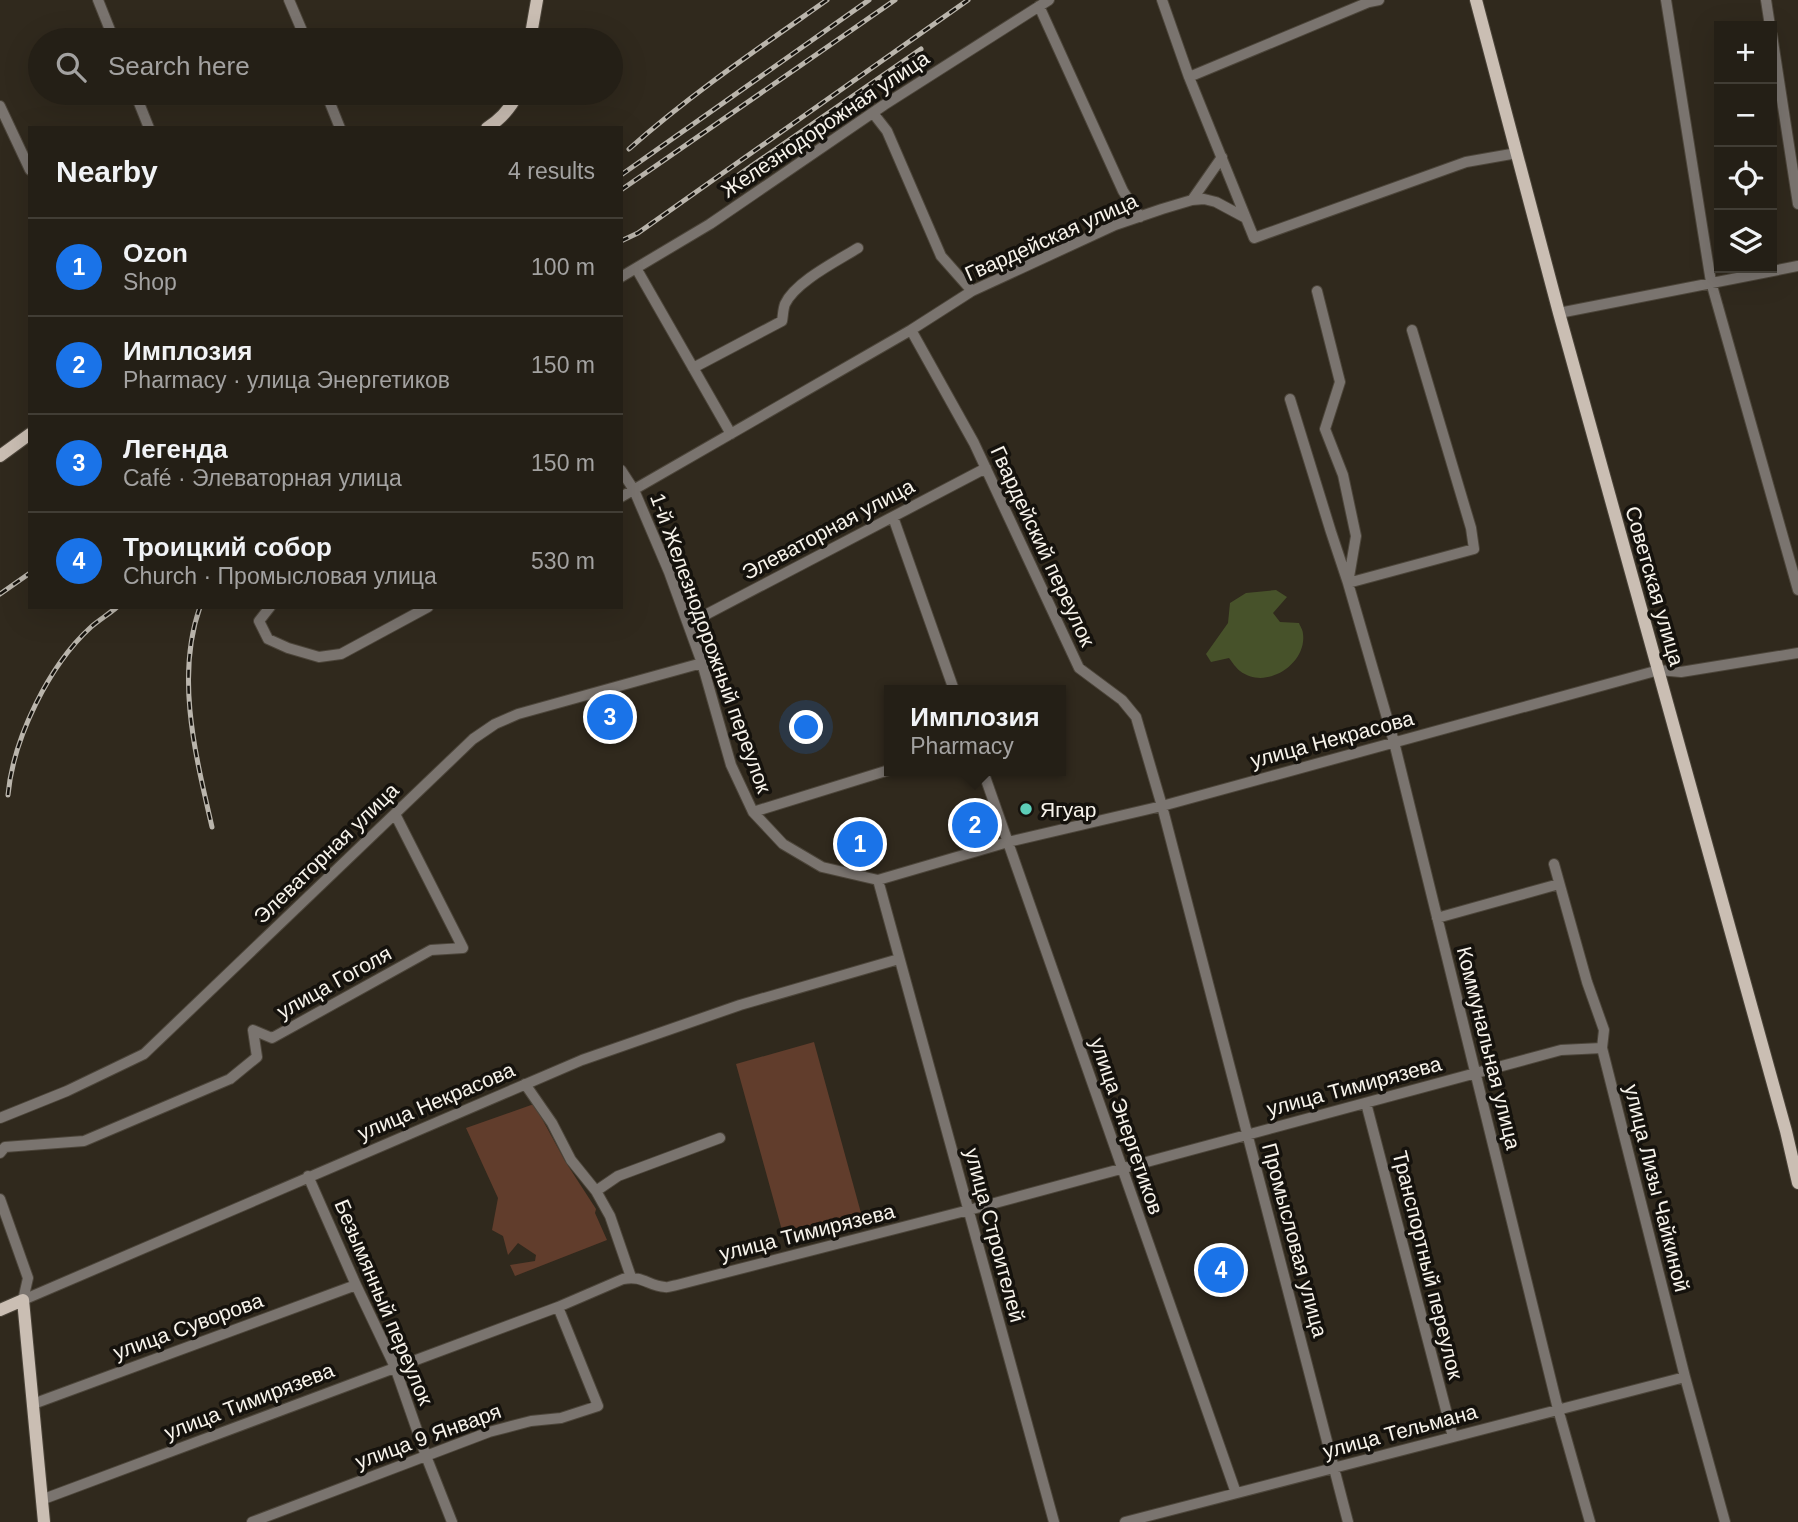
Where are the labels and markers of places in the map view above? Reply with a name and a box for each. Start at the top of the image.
pin: 3 [587,691,633,743]
place label: Ягуар [1040,798,1096,821]
pin: 2 [952,799,998,851]
marker: Ягуар [1018,801,1034,817]
pin: 1 [837,818,883,870]
pin: 4 [1198,1244,1244,1296]

